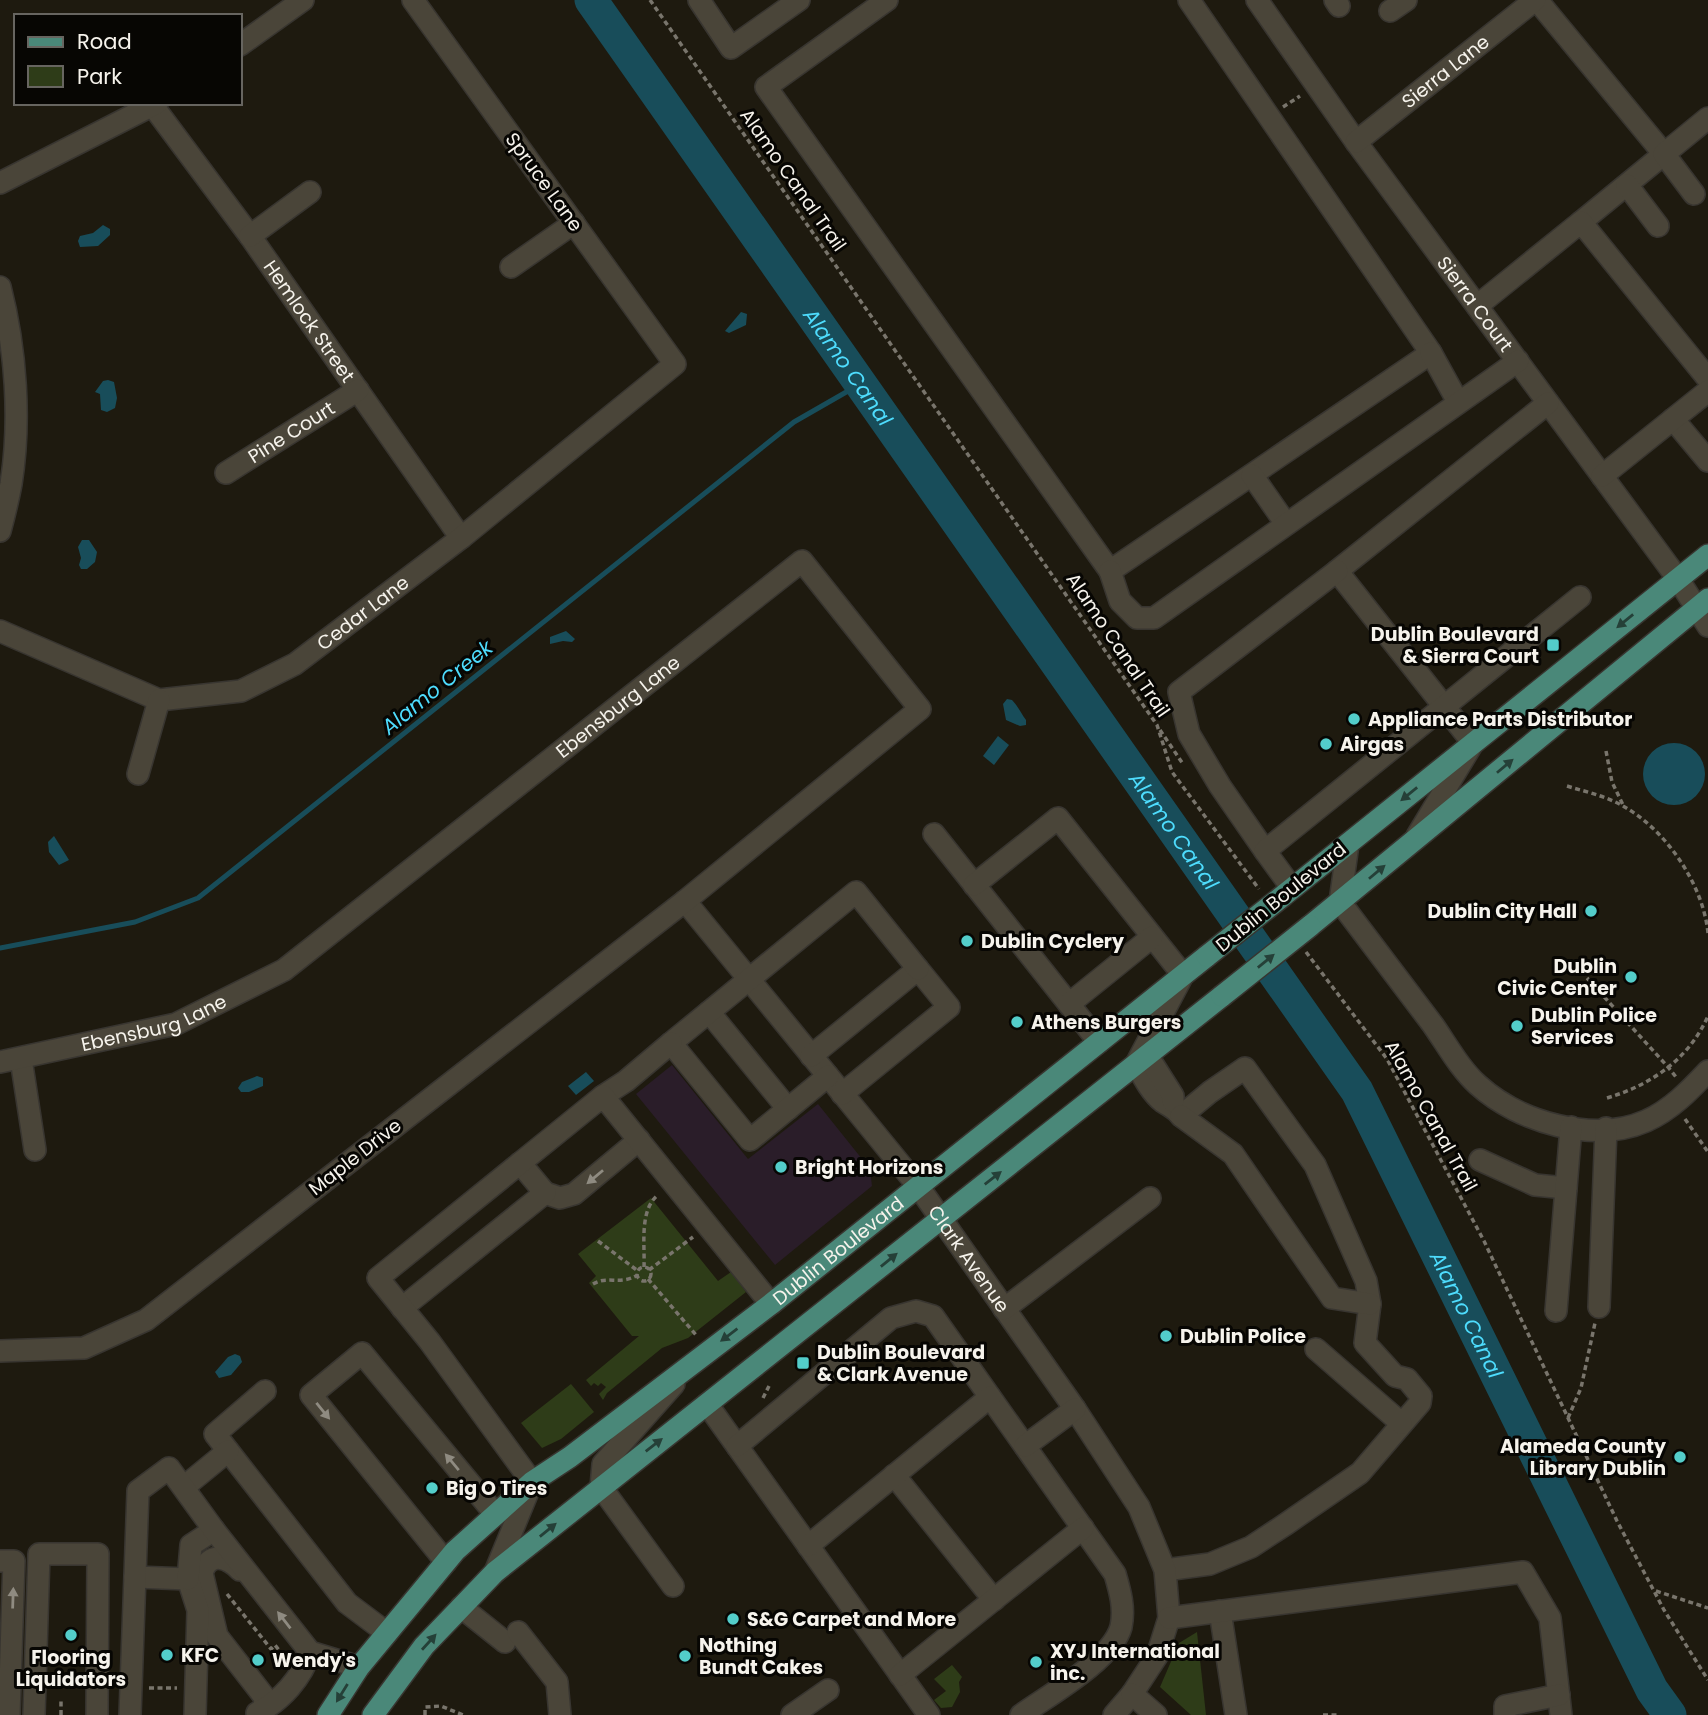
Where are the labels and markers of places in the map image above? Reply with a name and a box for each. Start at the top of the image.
place label: Dublin Boulevard & Sierra Court [1371,621,1539,670]
marker: Dublin Boulevard & Sierra Court [1545,637,1561,653]
place label: Appliance Parts Distributor [1368,706,1632,733]
marker: Appliance Parts Distributor [1346,711,1362,727]
place label: Airgas [1340,731,1404,758]
marker: Airgas [1318,736,1334,752]
place label: Dublin City Hall [1428,898,1577,925]
marker: Dublin City Hall [1583,903,1599,919]
place label: Dublin Cyclery [981,928,1125,955]
marker: Dublin Cyclery [959,933,975,949]
place label: Dublin Civic Center [1497,953,1617,1002]
marker: Dublin Civic Center [1623,969,1639,985]
place label: Dublin Police Services [1531,1002,1657,1051]
place label: Athens Burgers [1031,1009,1181,1036]
marker: Athens Burgers [1009,1014,1025,1030]
marker: Dublin Police Services [1509,1018,1525,1034]
place label: Bright Horizons [795,1154,943,1181]
marker: Bright Horizons [773,1159,789,1175]
place label: Dublin Police [1180,1323,1306,1350]
marker: Dublin Police [1158,1328,1174,1344]
place label: Dublin Boulevard & Clark Avenue [817,1339,985,1388]
marker: Dublin Boulevard & Clark Avenue [795,1355,811,1371]
place label: Alameda County Library Dublin [1500,1433,1667,1482]
marker: Alameda County Library Dublin [1672,1449,1688,1465]
place label: Big O Tires [446,1475,547,1502]
marker: Big O Tires [424,1480,440,1496]
place label: S&G Carpet and More [747,1606,957,1633]
marker: S&G Carpet and More [725,1611,741,1627]
marker: Flooring Liquidators [63,1627,79,1643]
place label: Nothing Bundt Cakes [699,1632,823,1681]
place label: XYJ International inc. [1050,1638,1220,1687]
place label: KFC [181,1642,219,1669]
place label: Flooring Liquidators [16,1644,126,1693]
marker: KFC [159,1647,175,1663]
place label: Wendy's [272,1647,356,1674]
marker: Nothing Bundt Cakes [677,1648,693,1664]
marker: Wendy's [250,1652,266,1668]
marker: XYJ International inc. [1028,1654,1044,1670]

